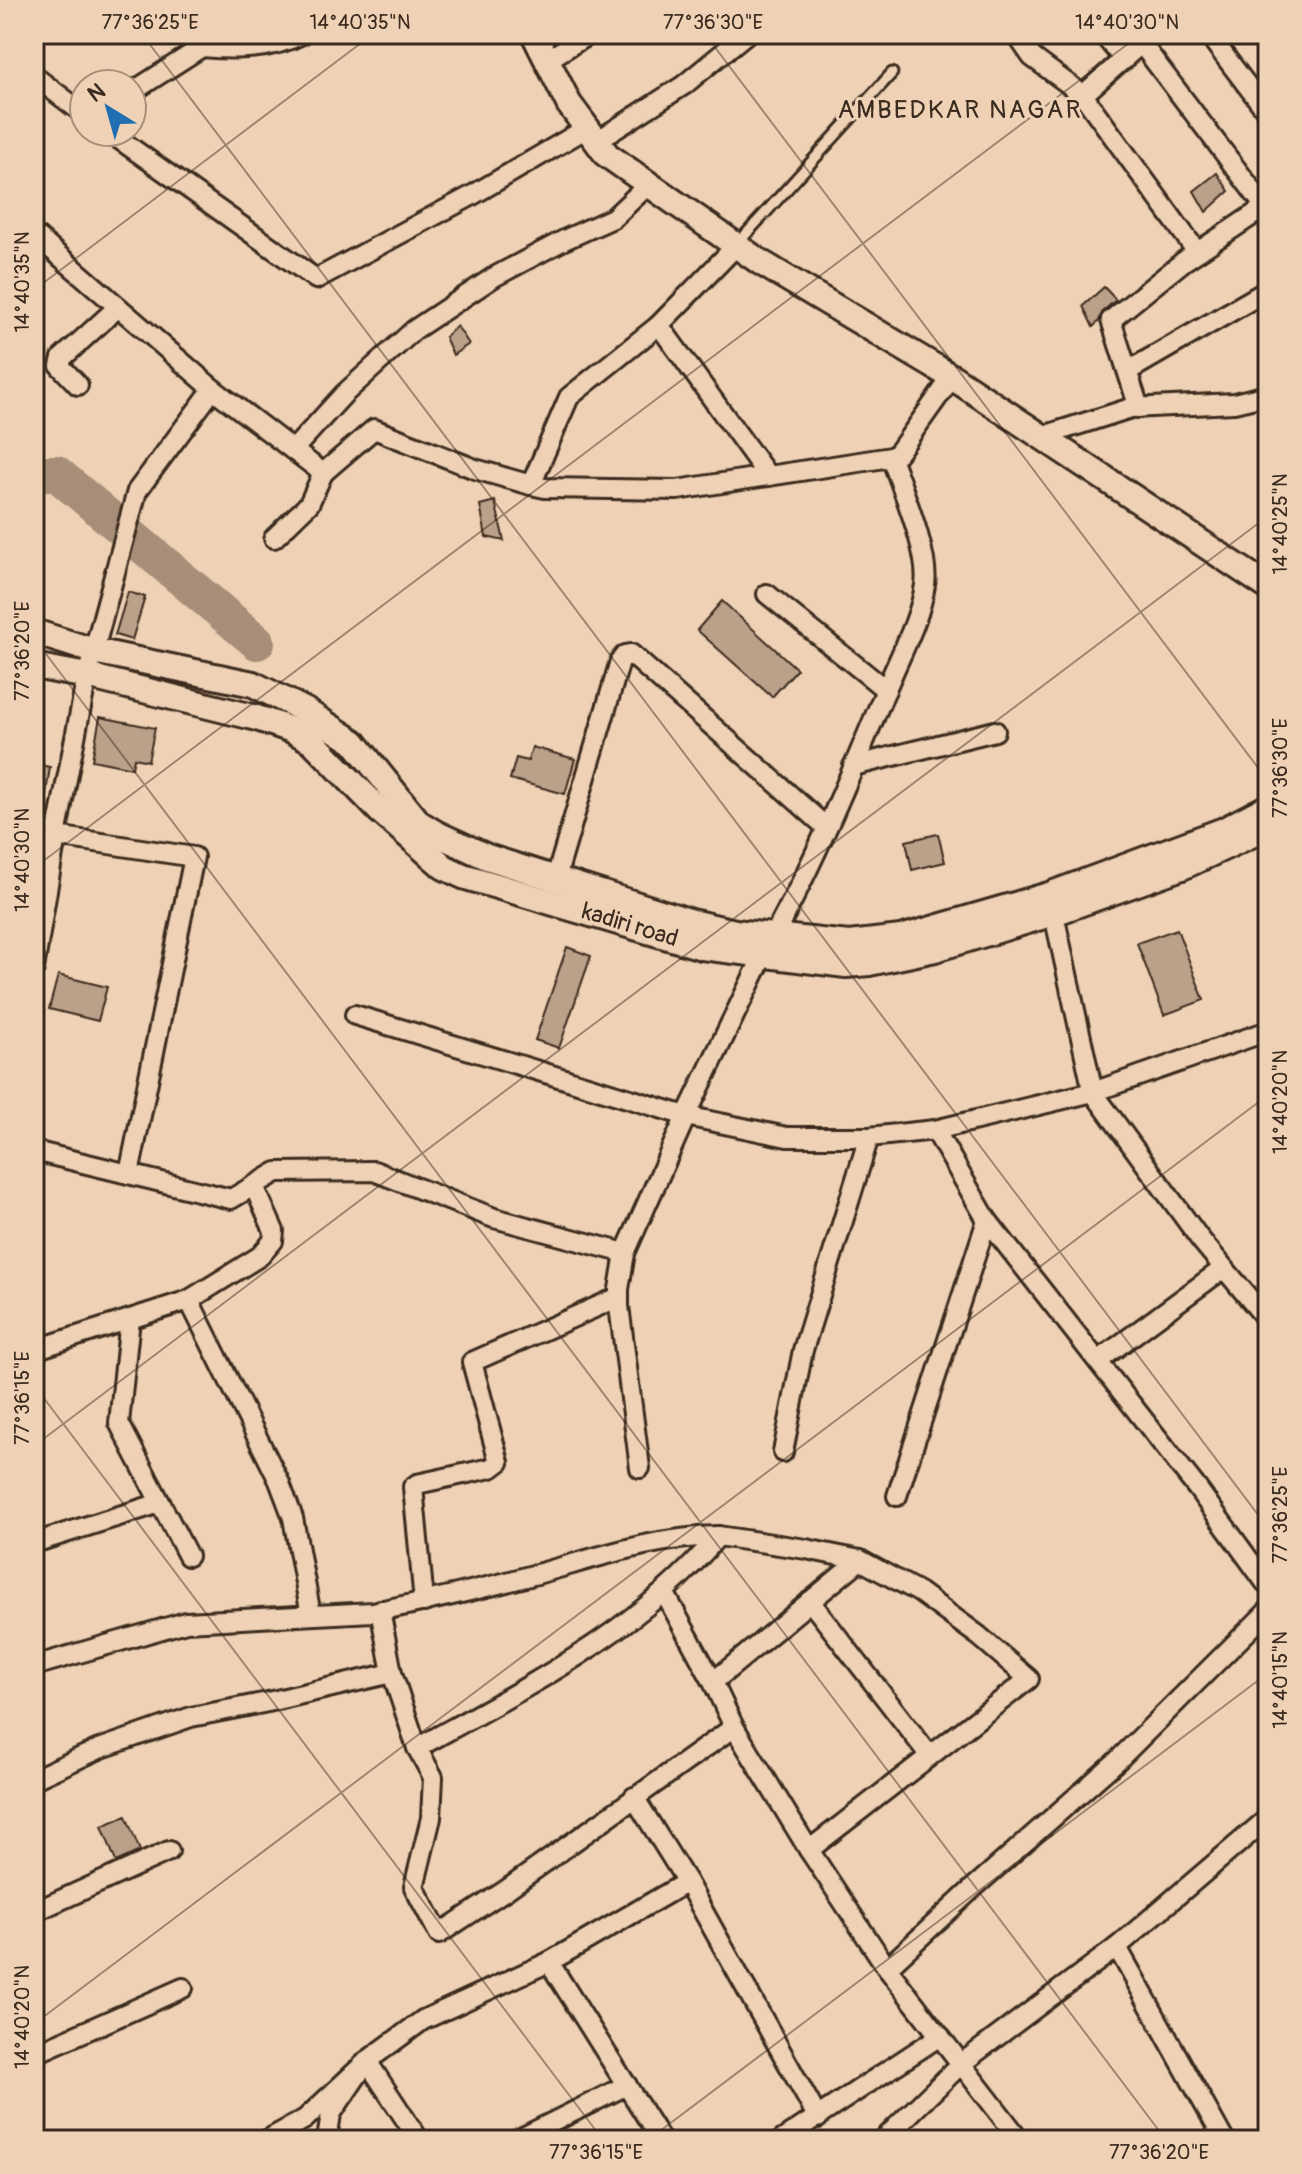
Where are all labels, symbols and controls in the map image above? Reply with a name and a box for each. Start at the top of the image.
text: 77°36'25"E [101,10,199,35]
text: 14°40'35"N [309,10,411,35]
text: 77°36'30"E [663,10,763,35]
text: 14°40'30"N [1075,10,1179,35]
north arrow [68,68,148,148]
text: N [82,77,111,108]
district label: AMBEDKAR NAGAR [838,94,1083,126]
text: 14°40'35"N [10,231,35,333]
text: 14°40'25"N [1268,473,1293,575]
text: 77°36'20"E [10,601,35,701]
text: 77°36'30"E [1268,718,1293,818]
text: 14°40'30"N [10,808,35,912]
street label: kadiri road [578,897,682,953]
text: 14°40'20"N [1268,1050,1293,1154]
text: 77°36'15"E [10,1351,35,1445]
text: 77°36'25"E [1268,1466,1293,1564]
text: 14°40'15"N [1268,1631,1293,1729]
text: 14°40'20"N [10,1965,35,2069]
text: 77°36'15"E [549,2140,643,2165]
text: 77°36'20"E [1109,2140,1209,2165]

